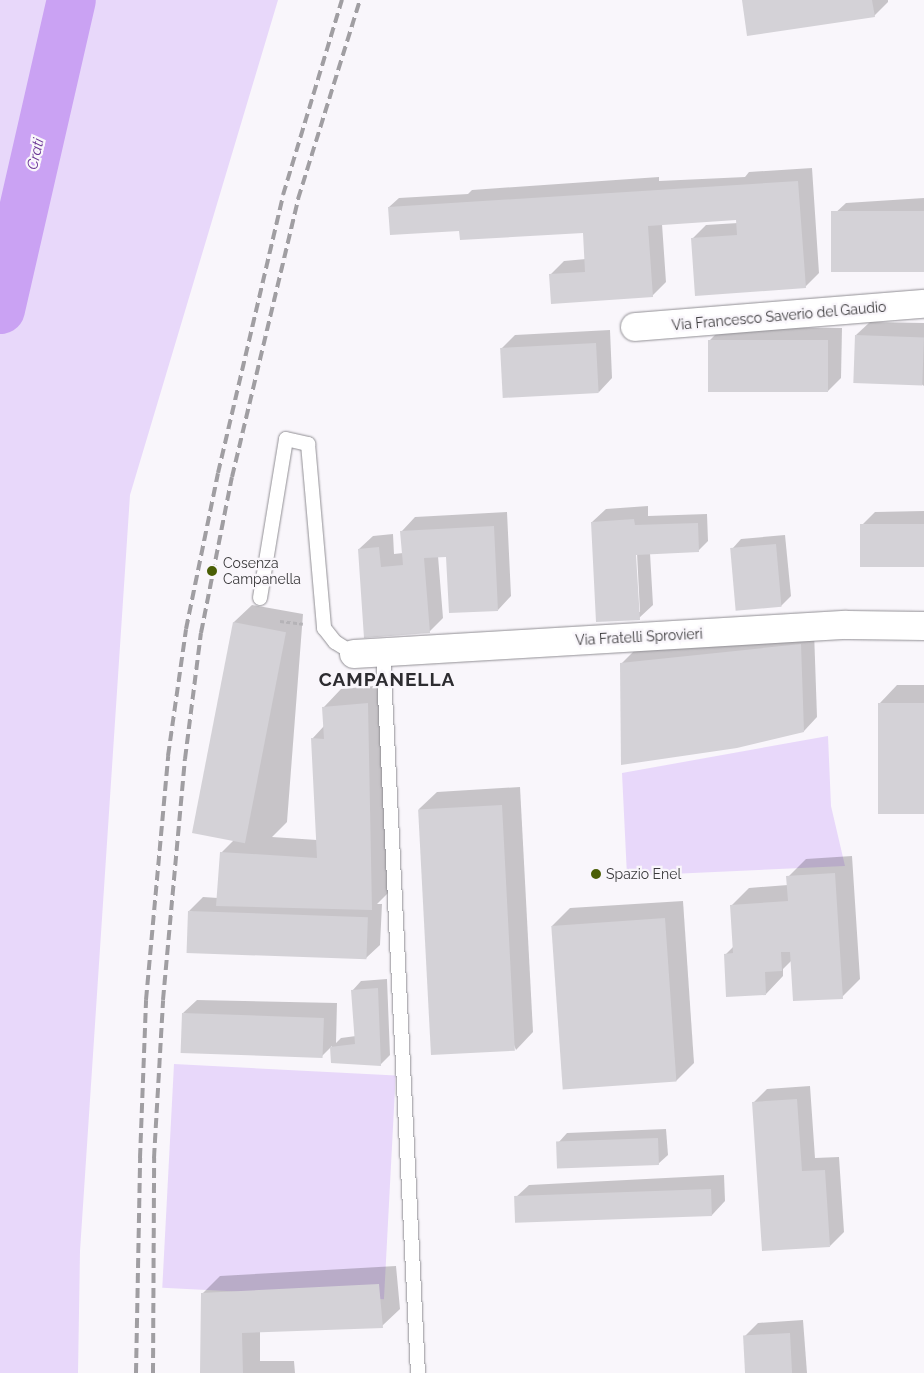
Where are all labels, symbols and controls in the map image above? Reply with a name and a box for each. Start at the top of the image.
water label: Crati [24,137,48,171]
street label: Via Francesco Saverio del Gaudio [671,298,887,334]
place label: Cosenza Campanella [223,555,301,588]
marker: Cosenza Campanella [205,564,219,578]
street label: Via Fratelli Sprovieri [575,625,703,649]
district label: CAMPANELLA [317,669,457,691]
place label: Spazio Enel [606,866,681,882]
marker: Spazio Enel [590,868,602,880]

